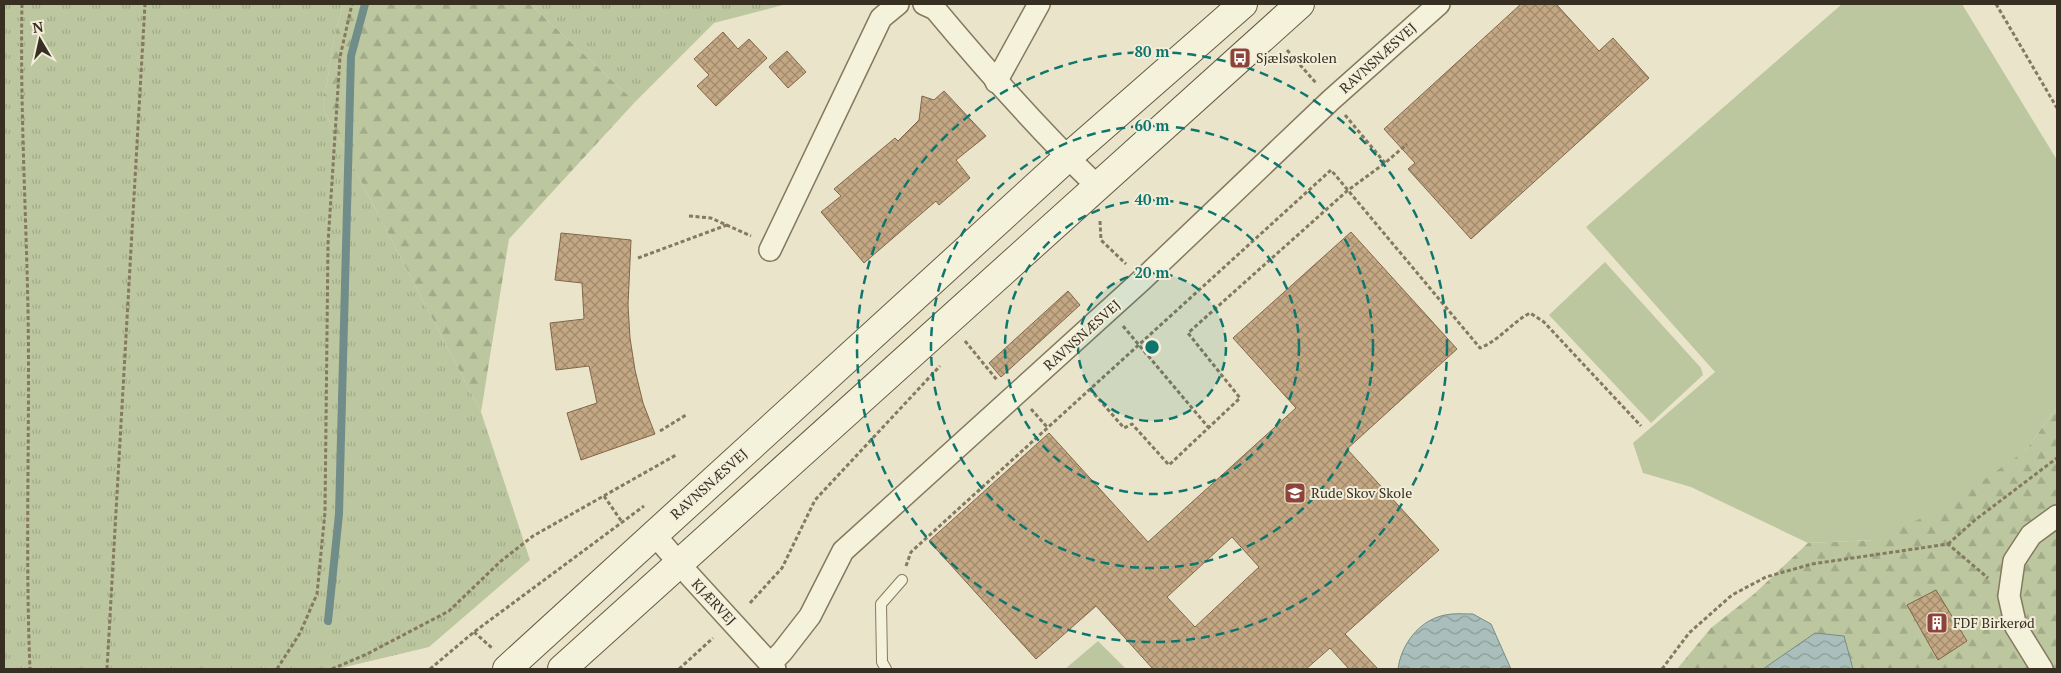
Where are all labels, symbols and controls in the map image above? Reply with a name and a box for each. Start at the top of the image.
north arrow [15,15,65,65]
text: N [31,16,45,37]
street label: RAVNSNÆSVEJ [1335,18,1420,97]
text: 80 m [1135,41,1170,61]
bus stop icon: Sjælsøskolen [1228,46,1252,70]
place label: Sjælsøskolen [1256,48,1338,67]
text: 60 m [1135,115,1170,135]
text: 40 m [1135,189,1170,209]
text: 20 m [1135,262,1170,282]
street label: RAVNSNÆSVEJ [1039,295,1124,374]
centre of rings [1143,338,1161,356]
street label: RAVNSNÆSVEJ [666,444,751,523]
school or university icon: Rude Skov Skole [1283,481,1307,505]
place label: Rude Skov Skole [1311,483,1412,502]
street label: KJÆRVEJ [688,574,741,629]
building icon: FDF Birkerød [1925,611,1949,635]
place label: FDF Birkerød [1953,613,2035,632]

